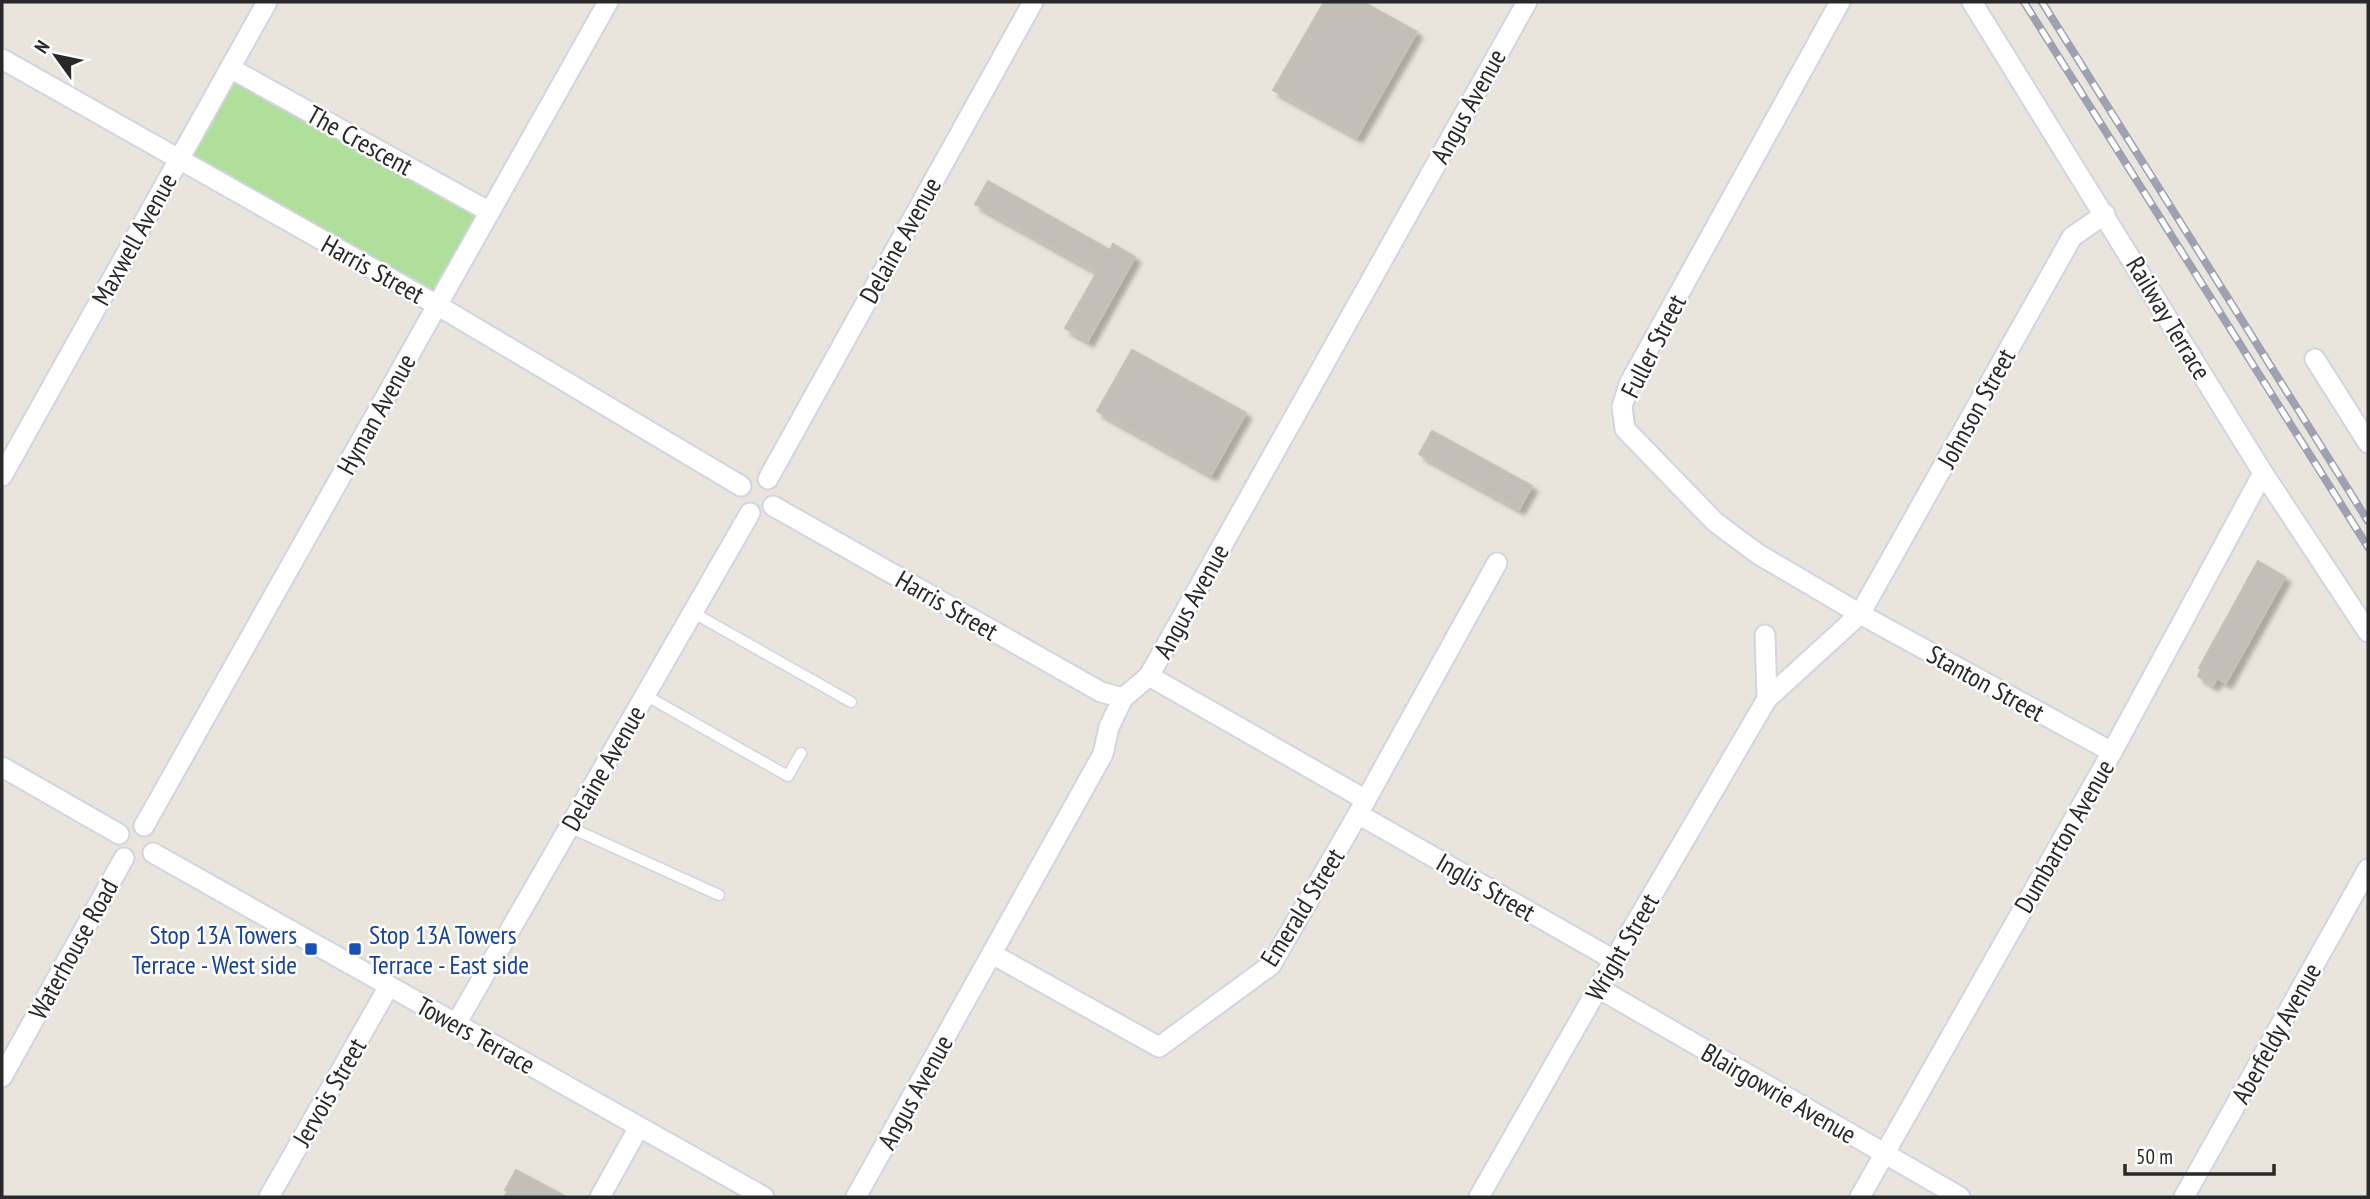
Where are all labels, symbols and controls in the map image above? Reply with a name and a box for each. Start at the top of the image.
north arrow [21,21,91,91]
text: N [29,36,55,58]
street label: Angus Avenue [1423,43,1513,169]
street label: The Crescent [301,98,419,182]
street label: Maxwell Avenue [84,167,184,311]
street label: Delaine Avenue [852,171,948,309]
street label: Harris Street [316,227,430,311]
street label: Railway Terrace [2119,250,2219,386]
street label: Fuller Street [1613,289,1693,403]
street label: Johnson Street [1929,343,2022,474]
street label: Hyman Avenue [329,348,423,480]
street label: Angus Avenue [1146,538,1236,664]
street label: Harris Street [890,563,1004,647]
street label: Stanton Street [1922,637,2050,729]
street label: Delaine Avenue [554,699,652,837]
street label: Dumbarton Avenue [2007,754,2121,918]
street label: Emerald Street [1253,842,1351,972]
street label: Inglis Street [1431,846,1541,928]
street label: Waterhouse Road [21,873,125,1025]
street label: Wright Street [1578,887,1666,1007]
place label: Stop 13A Towers Terrace - West side [132,918,297,981]
place label: Stop 13A Towers Terrace - East side [369,918,529,981]
marker: Stop 13A Towers Terrace - West side [303,941,319,957]
marker: Stop 13A Towers Terrace - East side [347,941,363,957]
street label: Aberfeldy Avenue [2224,957,2328,1109]
street label: Towers Terrace [411,989,541,1081]
street label: Angus Avenue [870,1029,960,1155]
street label: Jervois Street [284,1032,373,1153]
street label: Blairgowrie Avenue [1696,1035,1862,1151]
scale bar [2125,1132,2274,1176]
text: 50 m [2136,1143,2173,1170]

